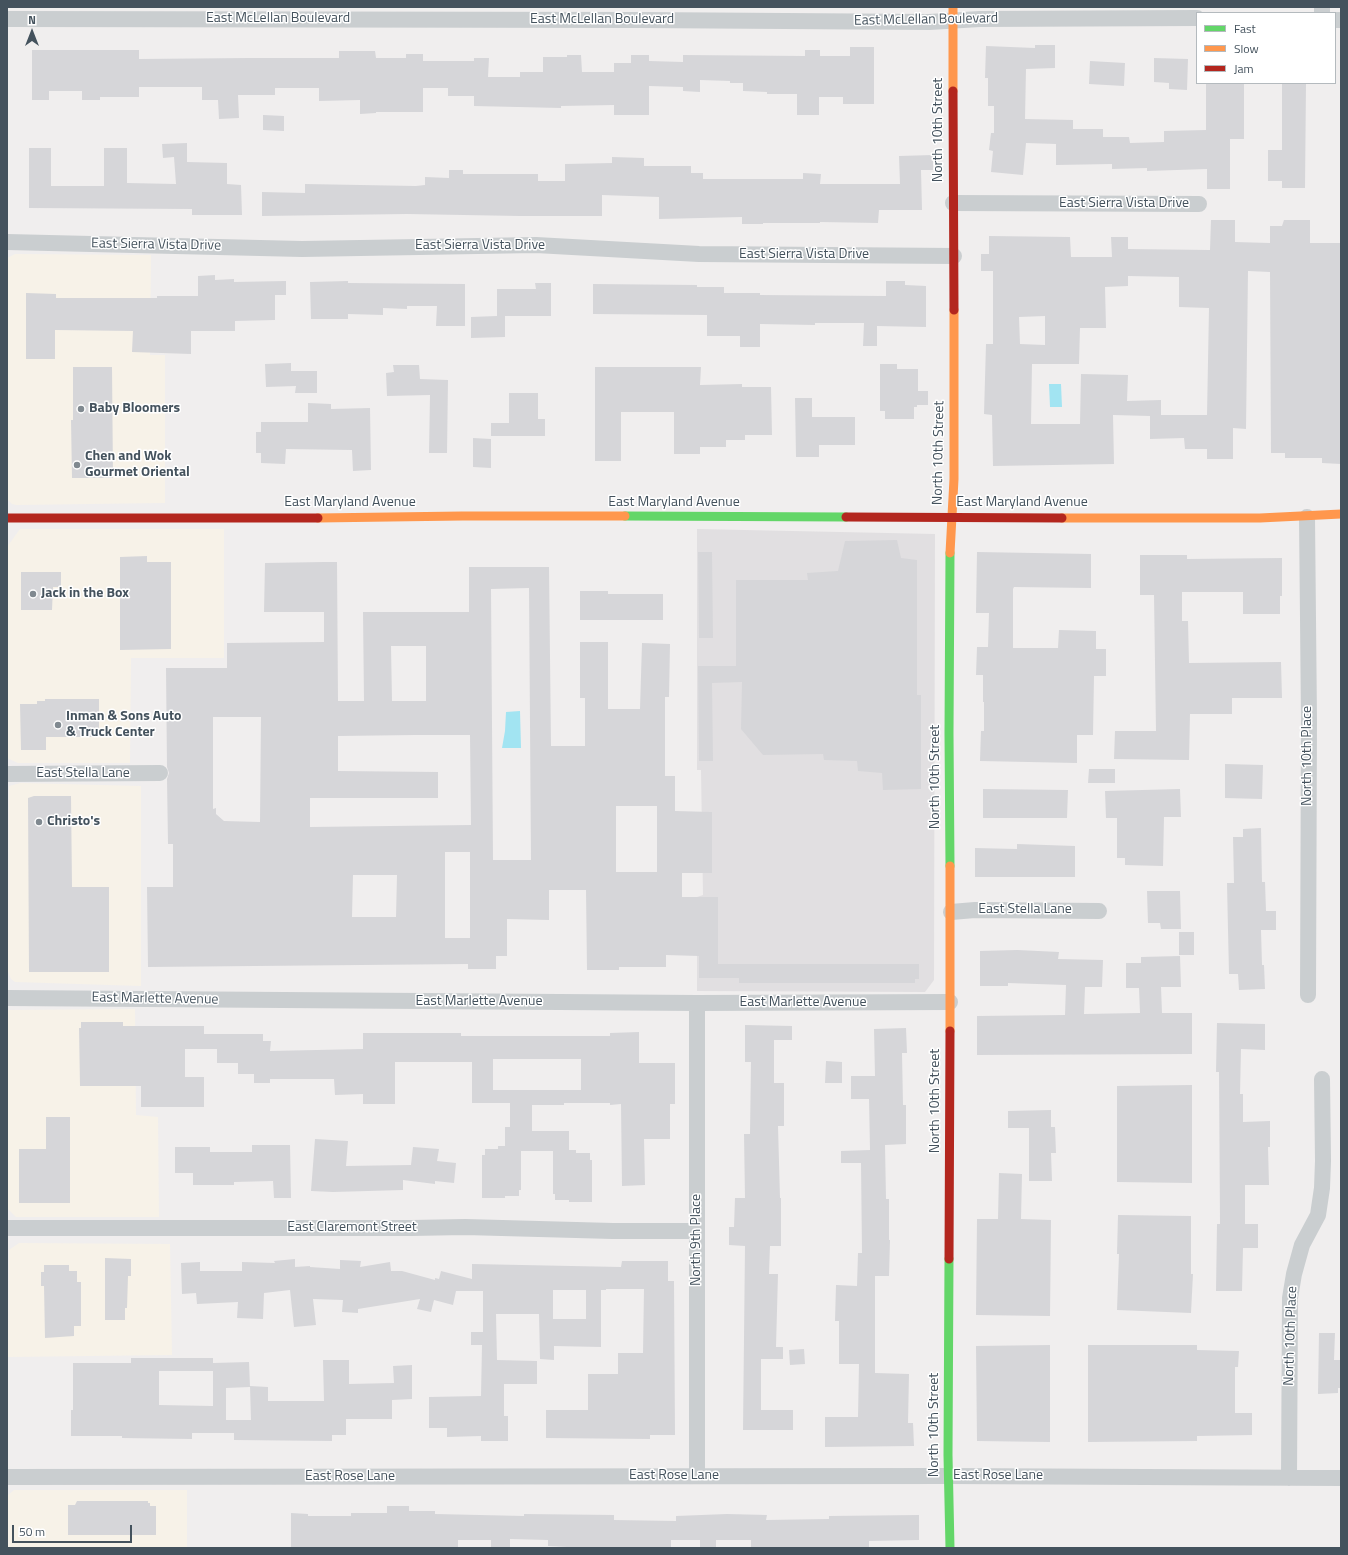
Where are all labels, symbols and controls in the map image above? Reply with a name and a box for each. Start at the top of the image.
street label: East McLellan Boulevard [854,10,998,30]
street label: East McLellan Boulevard [206,11,350,27]
north arrow [12,12,52,52]
text: N [28,12,36,28]
street label: East McLellan Boulevard [530,12,674,28]
legend [1196,12,1336,84]
text: Fast [1234,19,1256,38]
text: Slow [1234,39,1259,58]
text: Jam [1234,59,1254,78]
street label: North 10th Street [931,78,947,182]
street label: East Sierra Vista Drive [1059,196,1189,212]
street label: East Sierra Vista Drive [91,235,221,255]
street label: East Sierra Vista Drive [415,238,545,254]
street label: East Sierra Vista Drive [739,247,869,263]
place label: Baby Bloomers [89,401,180,417]
street label: North 10th Street [930,401,948,505]
marker: Baby Bloomers [76,404,86,414]
place label: Chen and Wok Gourmet Oriental [85,449,190,482]
marker: Chen and Wok Gourmet Oriental [72,460,82,470]
street label: East Maryland Avenue [284,495,416,511]
street label: East Maryland Avenue [608,495,740,511]
street label: East Maryland Avenue [956,495,1088,511]
place label: Jack in the Box [41,586,129,602]
marker: Jack in the Box [28,589,38,599]
street label: North 10th Place [1300,706,1316,806]
place label: Inman & Sons Auto & Truck Center [66,709,182,742]
marker: Inman & Sons Auto & Truck Center [53,720,63,730]
street label: North 10th Street [928,725,944,829]
street label: East Stella Lane [36,766,130,782]
place label: Christo's [47,814,100,830]
marker: Christo's [34,817,44,827]
street label: East Stella Lane [978,902,1072,918]
street label: East Marlette Avenue [91,989,219,1009]
street label: East Marlette Avenue [416,994,542,1010]
street label: East Marlette Avenue [740,995,866,1011]
street label: North 10th Street [928,1049,944,1153]
street label: North 9th Place [689,1194,705,1286]
street label: East Claremont Street [287,1220,417,1236]
street label: North 10th Place [1281,1286,1301,1386]
street label: North 10th Street [927,1373,943,1477]
street label: East Rose Lane [629,1468,719,1484]
street label: East Rose Lane [953,1468,1043,1484]
street label: East Rose Lane [305,1469,395,1485]
scale bar [14,1517,134,1543]
text: 50 m [19,1522,45,1541]

